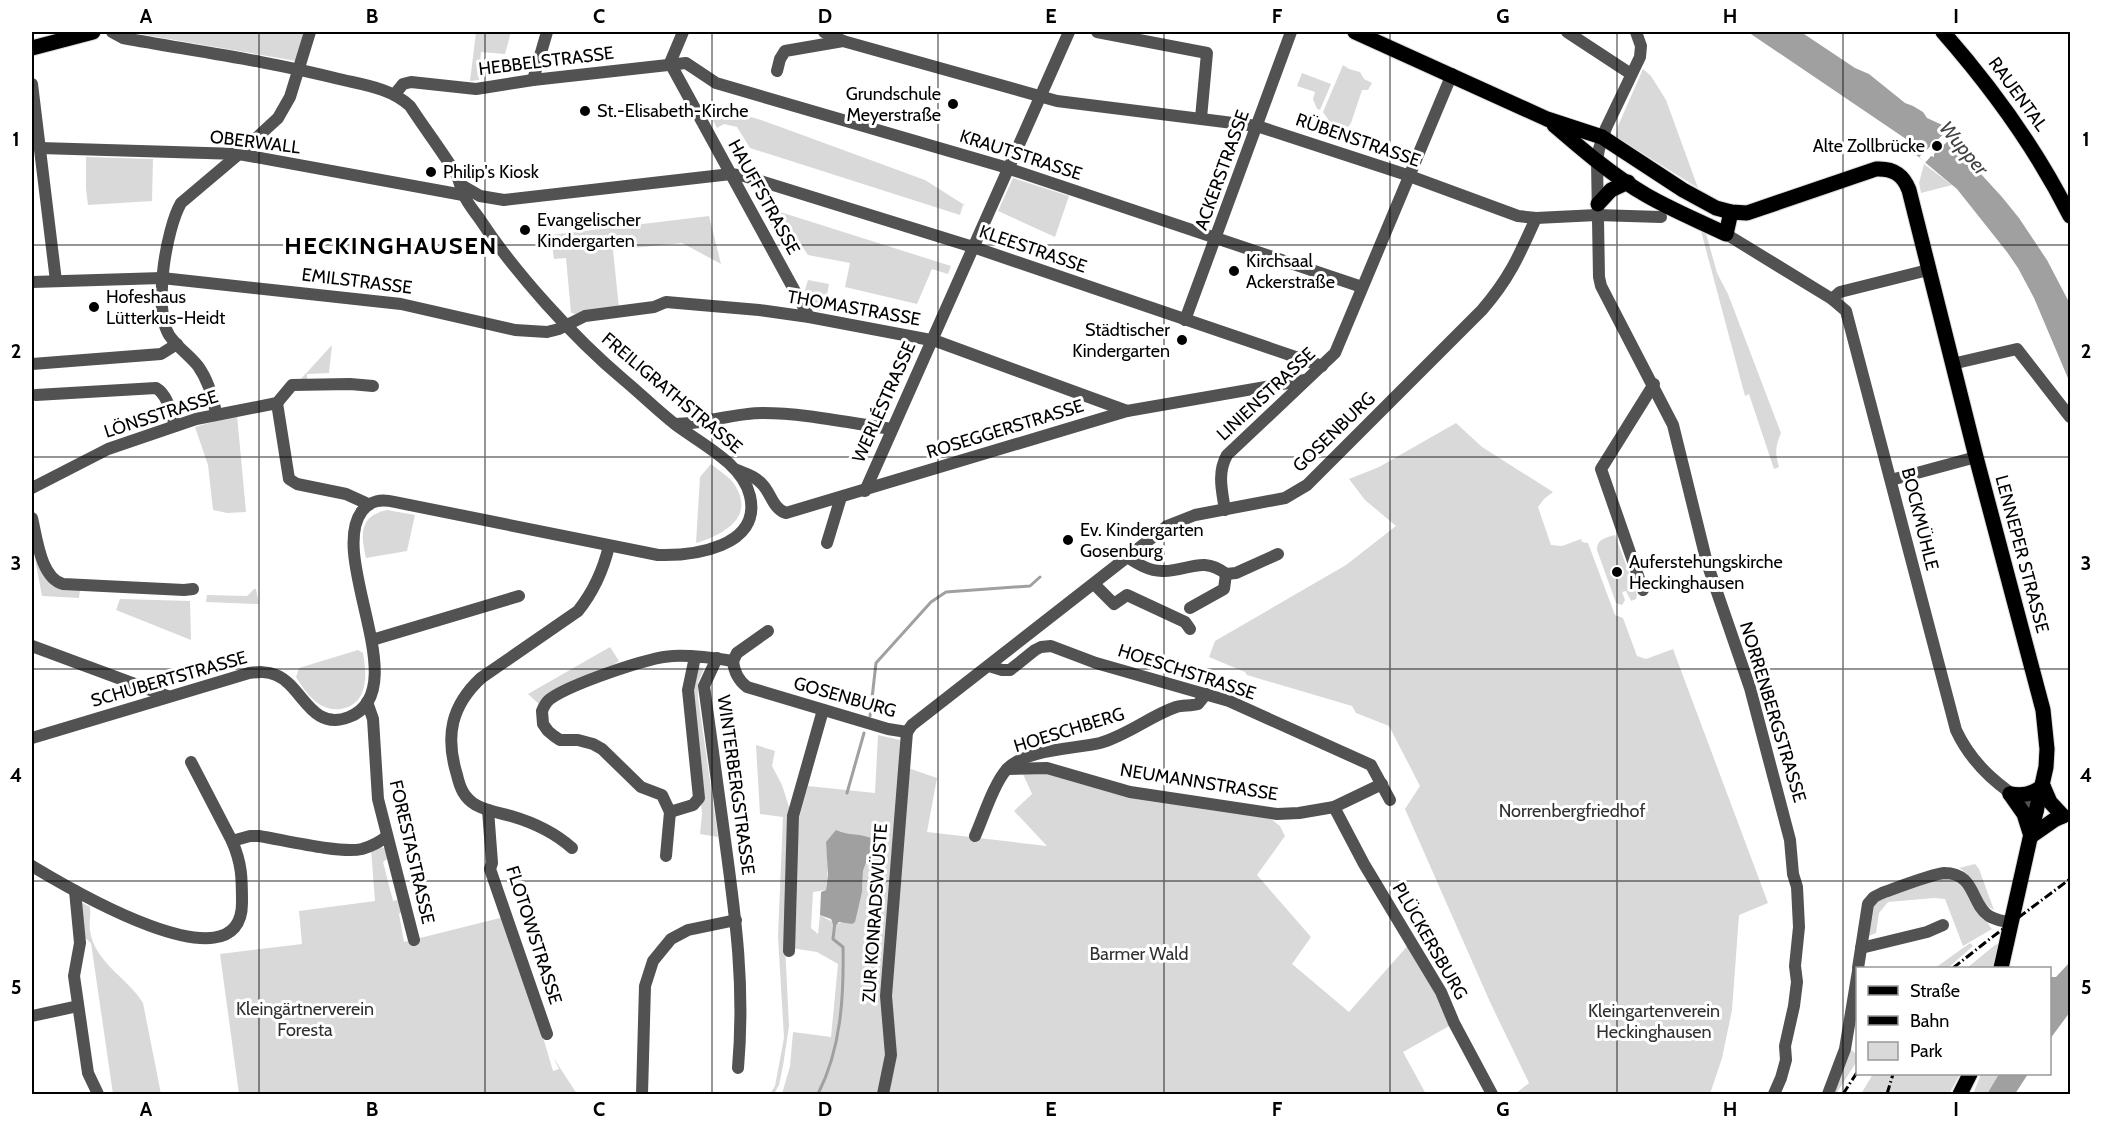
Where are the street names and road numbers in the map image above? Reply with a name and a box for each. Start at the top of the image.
street label: HEBBELSTRASSE [477,42,615,80]
street label: RAUENTAL [1984,53,2052,135]
street label: ACKERSTRASSE [1190,107,1254,233]
street label: RÜBENSTRASSE [1293,108,1423,172]
street label: KRAUTSTRASSE [957,125,1085,185]
street label: OBERWALL [209,126,301,158]
street label: HAUFFSTRASSE [723,136,805,259]
street label: KLEESTRASSE [976,220,1090,278]
street label: EMILSTRASSE [300,263,414,299]
street label: THOMASTRASSE [786,285,922,331]
street label: FREILIGRATHSTRASSE [597,328,747,458]
street label: WERLÉSTRASSE [848,338,920,466]
street label: LINIENSTRASSE [1212,343,1320,445]
street label: LÖNSSTRASSE [101,385,221,443]
street label: GOSENBURG [1288,387,1380,477]
street label: ROSEGGERSTRASSE [924,395,1086,463]
street label: BOCKMÜHLE [1897,465,1943,573]
street label: LENNEPER STRASSE [1990,473,2054,635]
street label: NORRENBERGSTRASSE [1735,619,1811,805]
street label: HOESCHSTRASSE [1115,639,1259,705]
street label: SCHUBERTSTRASSE [88,646,250,712]
street label: GOSENBURG [791,672,899,722]
street label: WINTERBERGSTRASSE [712,694,760,876]
street label: HOESCHBERG [1011,703,1127,757]
street label: NEUMANNSTRASSE [1118,759,1280,805]
street label: FORESTASTRASSE [385,778,439,926]
street label: ZUR KONRADSWÜSTE [858,823,892,1003]
street label: FLOTOWSTRASSE [501,863,567,1007]
street label: PLÜCKERSBURG [1388,879,1472,1003]

